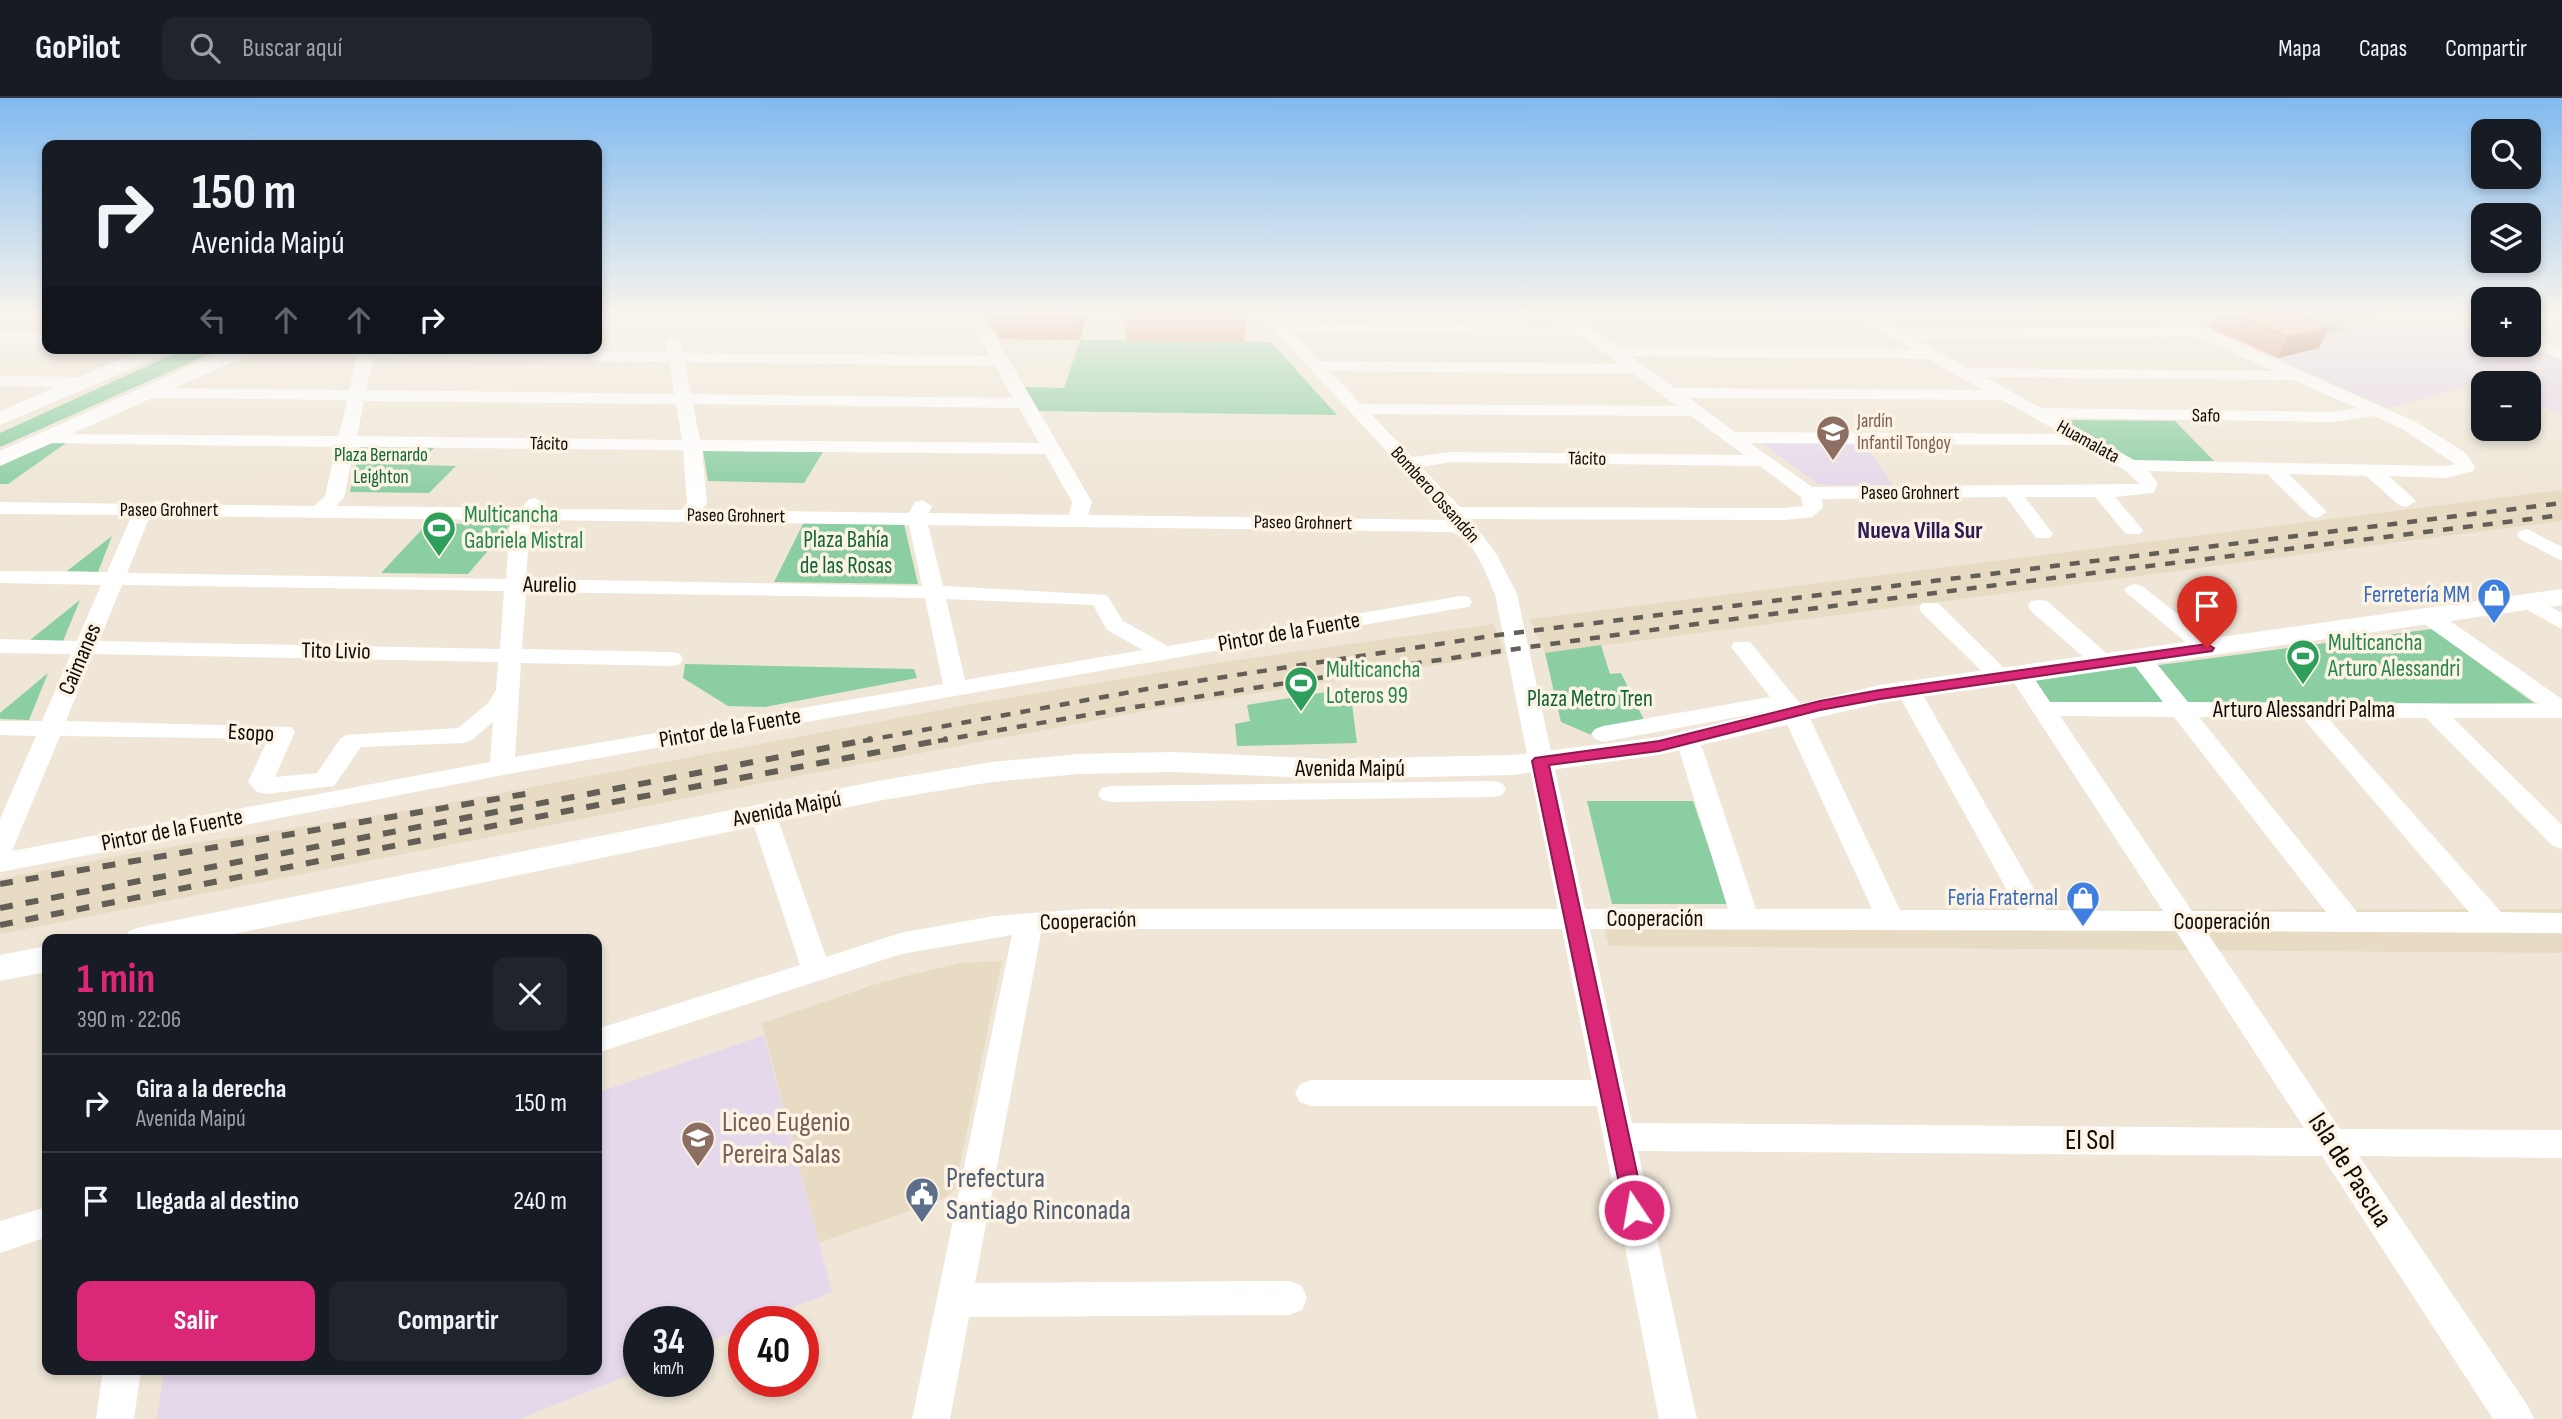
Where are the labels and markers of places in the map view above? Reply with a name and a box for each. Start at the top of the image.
place label: Jardín Infantil Tongoy [1856,410,1951,455]
school or university icon: Jardín Infantil Tongoy [1814,413,1852,462]
place label: Multicancha Gabriela Mistral [464,501,583,555]
sports icon: Multicancha Gabriela Mistral [420,509,458,558]
pin [2177,576,2237,648]
shop icon: Ferretería MM [2475,576,2513,625]
place label: Ferretería MM [2364,581,2470,609]
place label: Multicancha Arturo Alessandri [2327,629,2460,683]
sports icon: Multicancha Arturo Alessandri [2284,637,2322,686]
place label: Multicancha Loteros 99 [1326,656,1420,710]
sports icon: Multicancha Loteros 99 [1282,664,1320,713]
shop icon: Feria Fraternal [2064,879,2102,928]
place label: Feria Fraternal [1948,884,2058,912]
place label: Liceo Eugenio Pereira Salas [722,1106,850,1171]
school or university icon: Liceo Eugenio Pereira Salas [679,1119,717,1168]
place label: Prefectura Santiago Rinconada [946,1162,1131,1227]
public building icon: Prefectura Santiago Rinconada [903,1175,941,1224]

